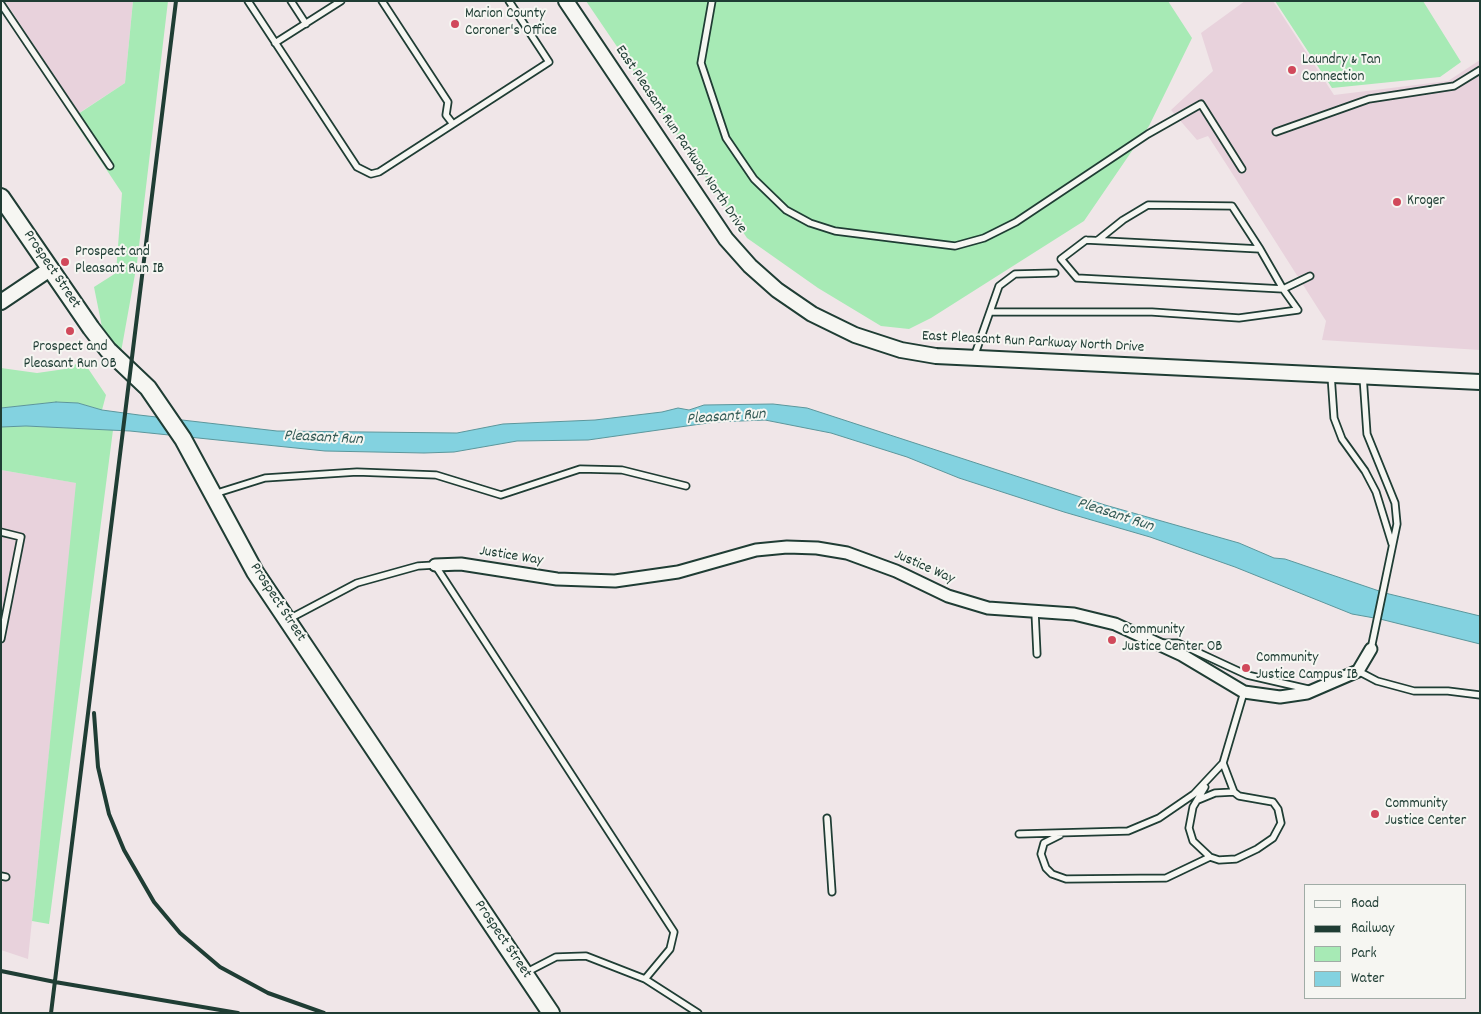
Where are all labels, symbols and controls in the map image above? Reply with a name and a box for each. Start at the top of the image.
place label: Marion County Coroner's Office [465,6,557,41]
marker: Marion County Coroner's Office [449,18,461,30]
street label: East Pleasant Run Parkway North Drive [610,43,750,237]
place label: Laundry & Tan Connection [1302,52,1381,87]
marker: Laundry & Tan Connection [1286,64,1298,76]
place label: Kroger [1407,193,1445,211]
marker: Kroger [1391,196,1403,208]
street label: Prospect Street [18,228,84,312]
place label: Prospect and Pleasant Run IB [75,244,164,279]
marker: Prospect and Pleasant Run IB [59,256,71,268]
marker: Prospect and Pleasant Run OB [64,325,76,337]
street label: East Pleasant Run Parkway North Drive [921,328,1145,358]
place label: Prospect and Pleasant Run OB [23,339,117,374]
water label: Pleasant Run [686,406,766,430]
water label: Pleasant Run [283,427,363,451]
water label: Pleasant Run [1075,495,1155,537]
street label: Justice Way [478,543,544,571]
street label: Justice Way [891,547,957,589]
street label: Prospect Street [245,560,309,646]
place label: Community Justice Center OB [1122,622,1222,657]
marker: Community Justice Center OB [1106,634,1118,646]
place label: Community Justice Campus IB [1256,650,1358,685]
marker: Community Justice Campus IB [1240,662,1252,674]
place label: Community Justice Center [1385,796,1466,831]
marker: Community Justice Center [1369,808,1381,820]
legend [1304,884,1466,999]
text: Road [1351,893,1379,915]
street label: Prospect Street [469,898,535,982]
text: Railway [1351,918,1394,940]
text: Park [1351,943,1377,965]
text: Water [1351,968,1384,990]

